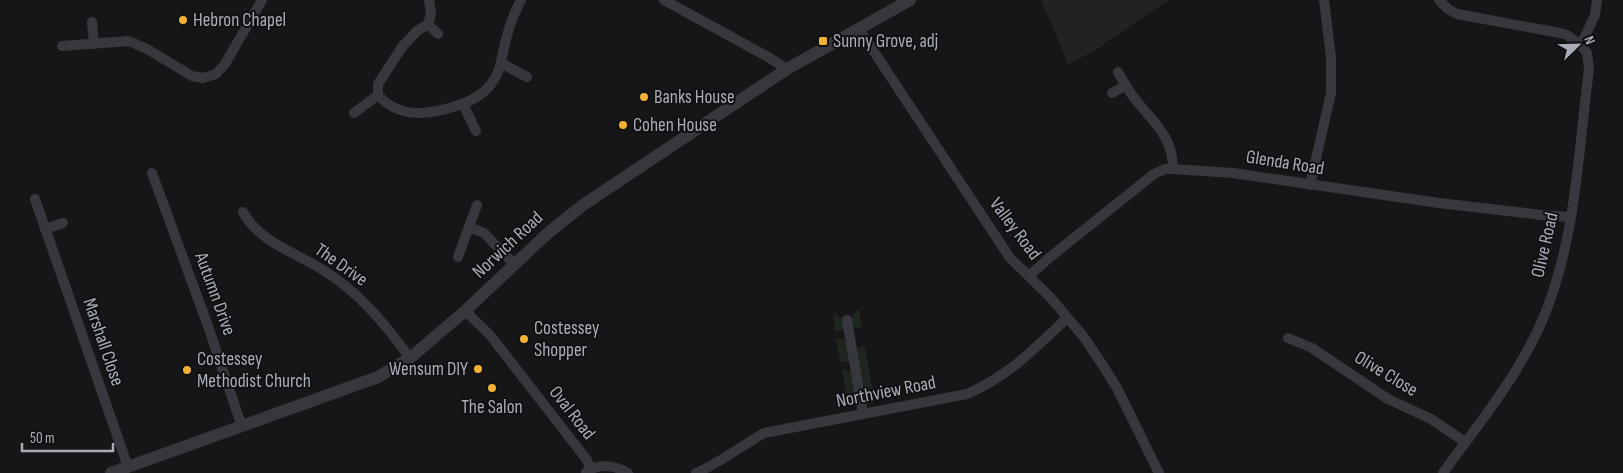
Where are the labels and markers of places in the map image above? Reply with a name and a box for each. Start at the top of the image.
place label: Hebron Chapel [193,9,286,32]
marker: Hebron Chapel [177,14,189,26]
place label: Sunny Grove, adj [833,30,938,53]
marker: Sunny Grove, adj [817,35,829,47]
place label: Banks House [654,86,735,109]
marker: Banks House [638,91,650,103]
place label: Cohen House [633,114,717,137]
marker: Cohen House [617,119,629,131]
place label: Costessey Shopper [534,317,600,362]
marker: Costessey Shopper [518,333,530,345]
place label: Costessey Methodist Church [197,348,311,393]
place label: Wensum DIY [389,358,468,381]
marker: Wensum DIY [472,363,484,375]
marker: Costessey Methodist Church [181,364,193,376]
marker: The Salon [486,382,498,394]
place label: The Salon [461,396,523,419]

